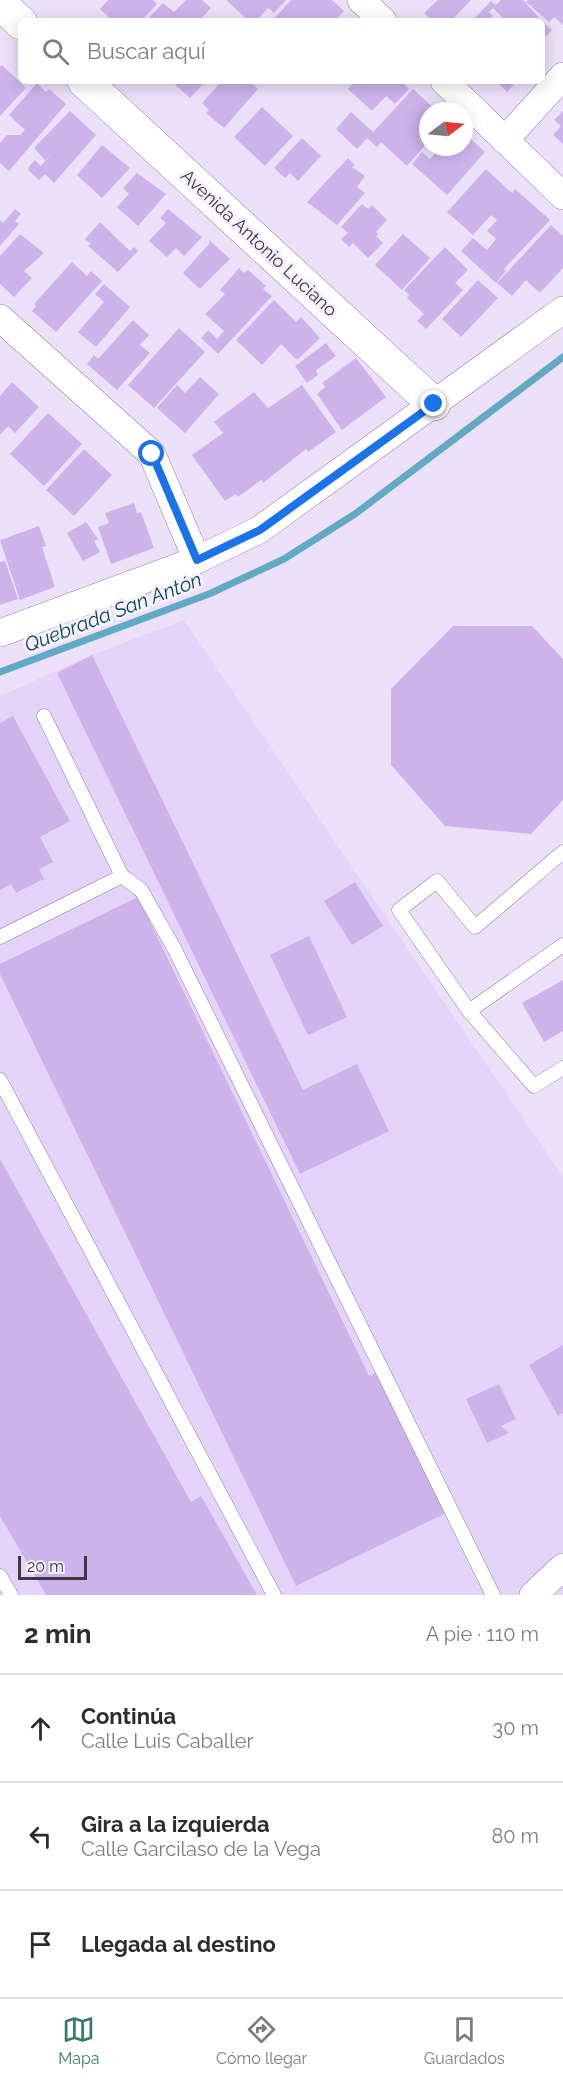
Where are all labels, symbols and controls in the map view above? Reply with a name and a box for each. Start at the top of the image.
search box [18,18,545,84]
icon: search [39,35,72,68]
text: Buscar aquí [87,38,206,64]
north arrow [419,102,473,156]
street label: Avenida Antonio Luciano [177,165,342,321]
route end [420,390,446,416]
route start [138,440,164,466]
water label: Quebrada San Antón [21,567,205,657]
scale bar [18,1553,87,1580]
text: 20 m [27,1557,64,1576]
text: 2 min [24,1619,91,1649]
text: A pie · 110 m [426,1622,539,1646]
text: Continúa [81,1703,176,1729]
icon: ahead [24,1712,57,1745]
text: 30 m [493,1716,539,1740]
text: Calle Luis Caballer [81,1729,253,1753]
text: Gira a la izquierda [81,1811,270,1837]
icon: left [24,1820,57,1853]
text: 80 m [491,1824,539,1848]
text: Calle Garcilaso de la Vega [81,1837,321,1861]
icon: arrive [24,1928,57,1961]
text: Llegada al destino [81,1931,276,1957]
tab: Mapa [58,2013,100,2068]
tab: Cómo llegar [216,2013,307,2068]
tab: Guardados [424,2013,505,2068]

